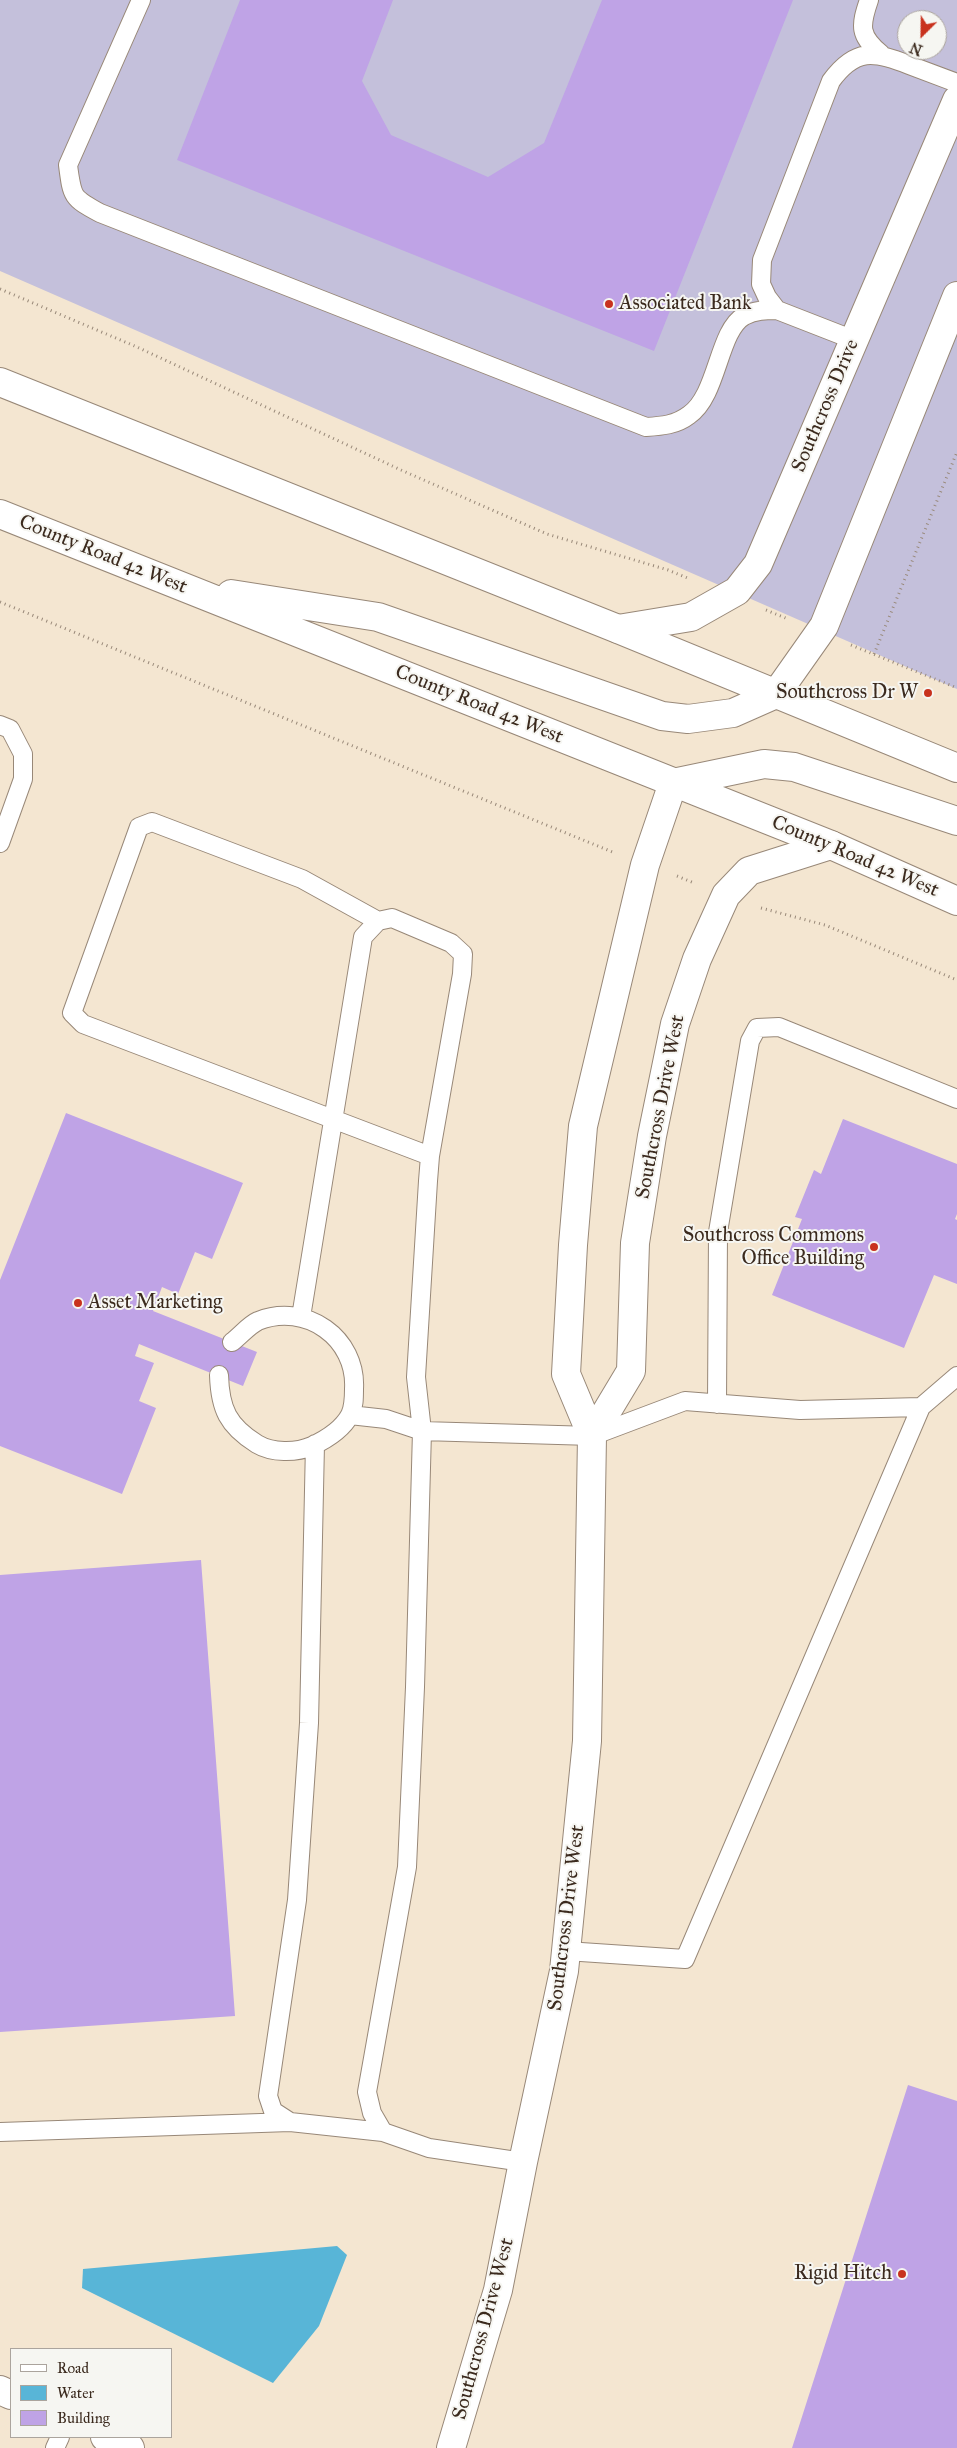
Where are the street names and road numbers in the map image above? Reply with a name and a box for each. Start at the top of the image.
street label: Southcross Drive [787,336,865,476]
street label: County Road 42 West [15,510,191,600]
street label: County Road 42 West [391,660,567,750]
street label: County Road 42 West [768,811,942,903]
street label: Southcross Drive West [631,1013,691,1201]
street label: Southcross Drive West [544,1824,590,2012]
street label: Southcross Drive West [448,2236,520,2422]

